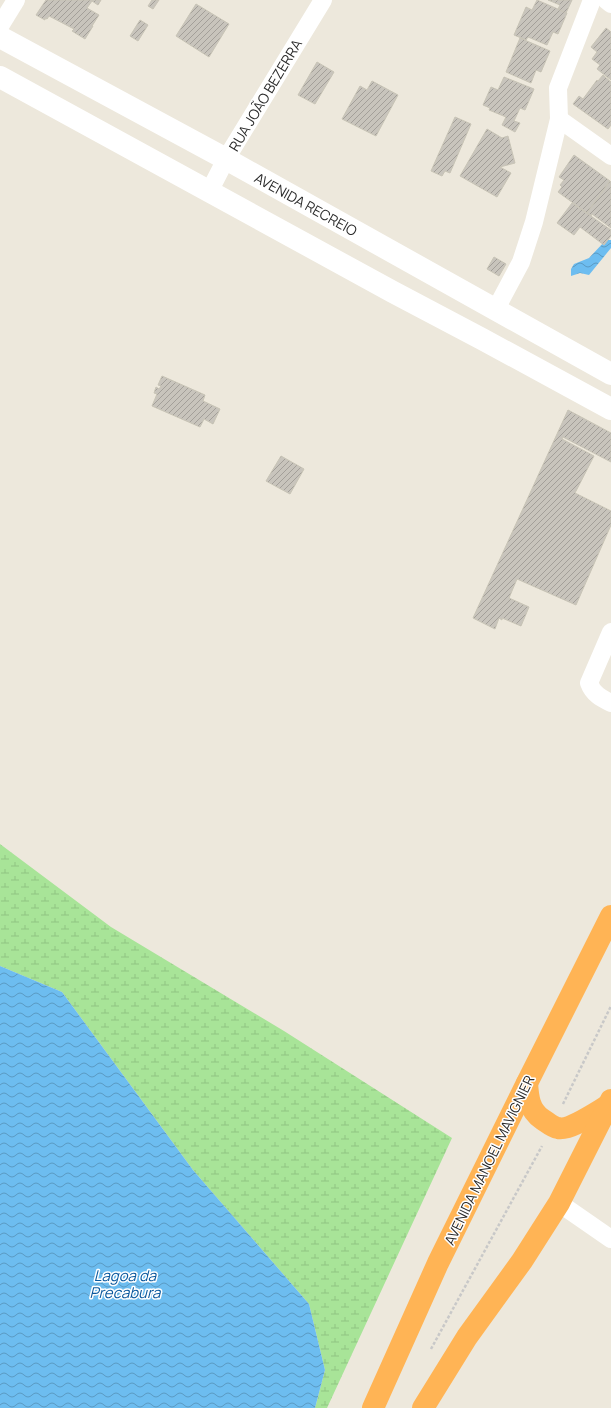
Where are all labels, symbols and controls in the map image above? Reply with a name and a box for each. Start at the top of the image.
street label: RUA JOÃO BEZERRA [224,35,306,155]
street label: AVENIDA RECREIO [251,168,361,240]
street label: AVENIDA MANOEL MAVIGNIER [440,1072,538,1248]
water label: Lagoa da Precabura [90,1265,161,1303]

